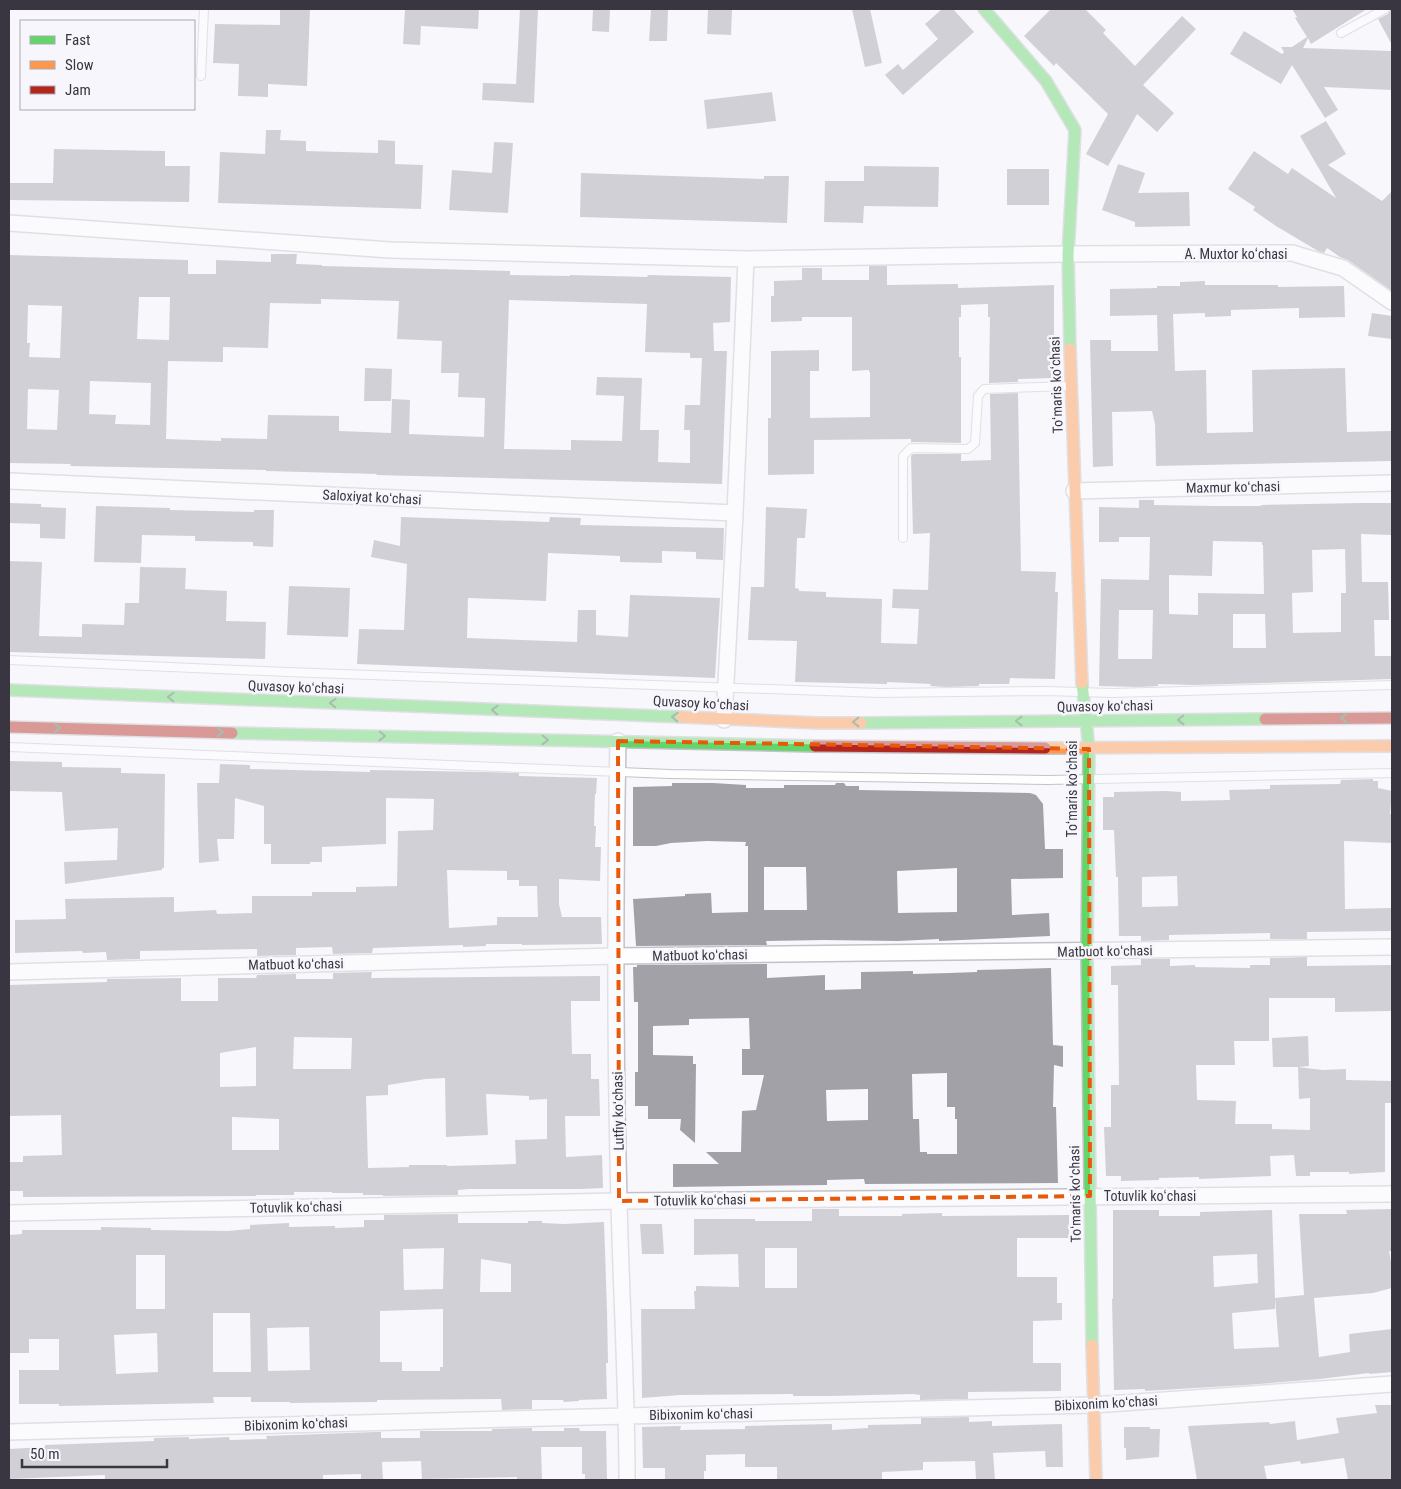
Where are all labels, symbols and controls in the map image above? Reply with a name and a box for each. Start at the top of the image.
legend [20,20,195,110]
text: Fast [65,31,90,49]
text: Slow [65,56,94,74]
text: Jam [65,81,91,99]
street label: A. Muxtor koʻchasi [1185,246,1287,262]
street label: Toʻmaris koʻchasi [1046,336,1066,434]
street label: Maxmur koʻchasi [1186,478,1280,496]
street label: Saloxiyat koʻchasi [322,486,422,508]
street label: Quvasoy koʻchasi [248,677,344,697]
one-way arrow [166,691,174,702]
street label: Quvasoy koʻchasi [653,692,749,714]
street label: Quvasoy koʻchasi [1057,697,1153,715]
one-way arrow [329,698,336,708]
one-way arrow [491,704,499,715]
one-way arrow [671,711,679,722]
one-way arrow [1339,713,1347,724]
one-way arrow [1177,715,1184,725]
one-way arrow [1014,716,1022,726]
one-way arrow [852,717,860,727]
one-way arrow [54,723,62,733]
one-way arrow [216,727,224,737]
one-way arrow [379,731,387,741]
one-way arrow [541,734,549,745]
street label: Toʻmaris koʻchasi [1064,740,1080,838]
street label: Matbuot koʻchasi [1057,942,1153,960]
street label: Matbuot koʻchasi [652,946,748,964]
street label: Matbuot koʻchasi [248,955,344,973]
street label: Lutfiy koʻchasi [609,1071,627,1151]
street label: Toʻmaris koʻchasi [1066,1145,1084,1243]
street label: Totuvlik koʻchasi [1104,1188,1196,1204]
street label: Totuvlik koʻchasi [654,1191,746,1209]
street label: Totuvlik koʻchasi [250,1198,342,1216]
street label: Bibixonim koʻchasi [1054,1392,1158,1414]
street label: Bibixonim koʻchasi [649,1405,753,1423]
street label: Bibixonim koʻchasi [244,1414,348,1434]
scale bar [22,1436,168,1468]
text: 50 m [30,1445,60,1463]

